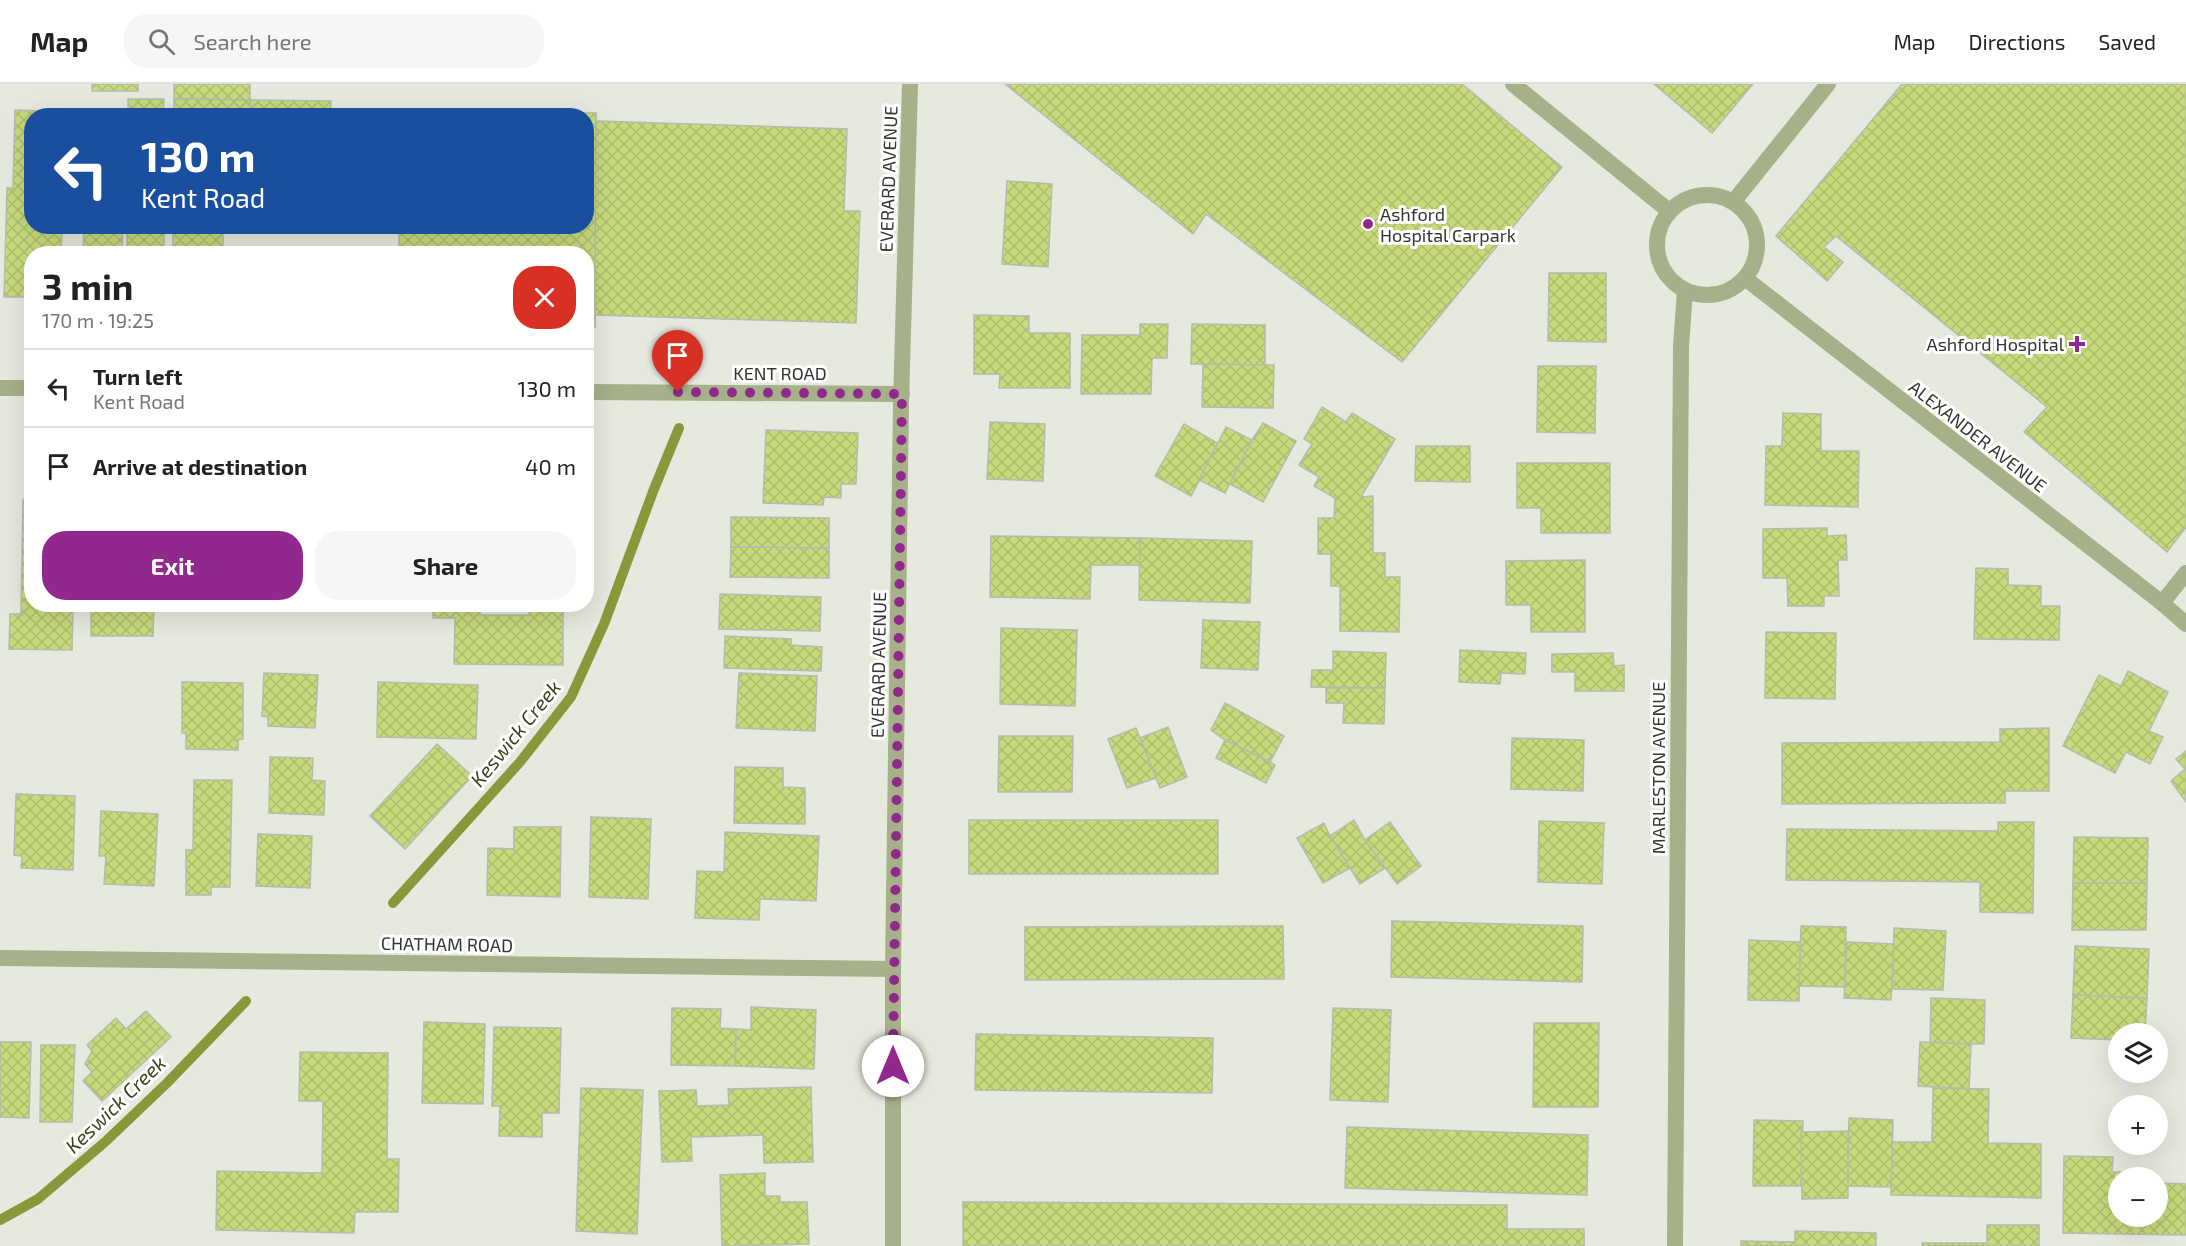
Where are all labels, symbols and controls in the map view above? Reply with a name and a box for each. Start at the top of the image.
search box [124,14,544,68]
text: Map [30,24,88,58]
icon: search [145,25,178,58]
text: Search here [193,28,312,54]
text: Map [1893,29,1936,54]
text: Directions [1969,29,2065,54]
text: Saved [2098,29,2156,54]
street label: EVERARD AVENUE [874,105,902,253]
text: 130 m [141,130,256,180]
icon: left [42,132,120,210]
text: Kent Road [141,181,265,213]
place label: Ashford Hospital Carpark [1380,203,1516,246]
marker: Ashford Hospital Carpark [1361,217,1375,231]
text: 3 min [42,264,133,307]
button: close [513,266,576,329]
text: 170 m · 19:25 [42,308,154,332]
pin [652,330,703,392]
place label: Ashford Hospital [1927,333,2065,355]
marker: Ashford Hospital [2068,335,2086,353]
icon: arrive [661,339,694,372]
street label: KENT ROAD [733,362,827,384]
text: Turn left [93,363,182,389]
icon: left [42,372,75,405]
text: 130 m [518,375,576,401]
street label: ALEXANDER AVENUE [1905,375,2051,497]
text: Kent Road [93,389,185,413]
icon: arrive [42,450,75,483]
text: Arrive at destination [93,453,307,479]
text: 40 m [525,453,576,479]
button: Exit [42,531,303,600]
button: Share [315,531,576,600]
street label: EVERARD AVENUE [866,592,890,738]
water label: Keswick Creek [465,675,565,791]
street label: MARLESTON AVENUE [1647,682,1669,854]
street label: CHATHAM ROAD [381,932,513,956]
map controls [2108,1023,2168,1227]
button: layers [2108,1023,2168,1083]
position arrow [861,1034,925,1098]
water label: Keswick Creek [60,1050,170,1158]
button: + [2108,1095,2168,1155]
button: − [2108,1167,2168,1227]

